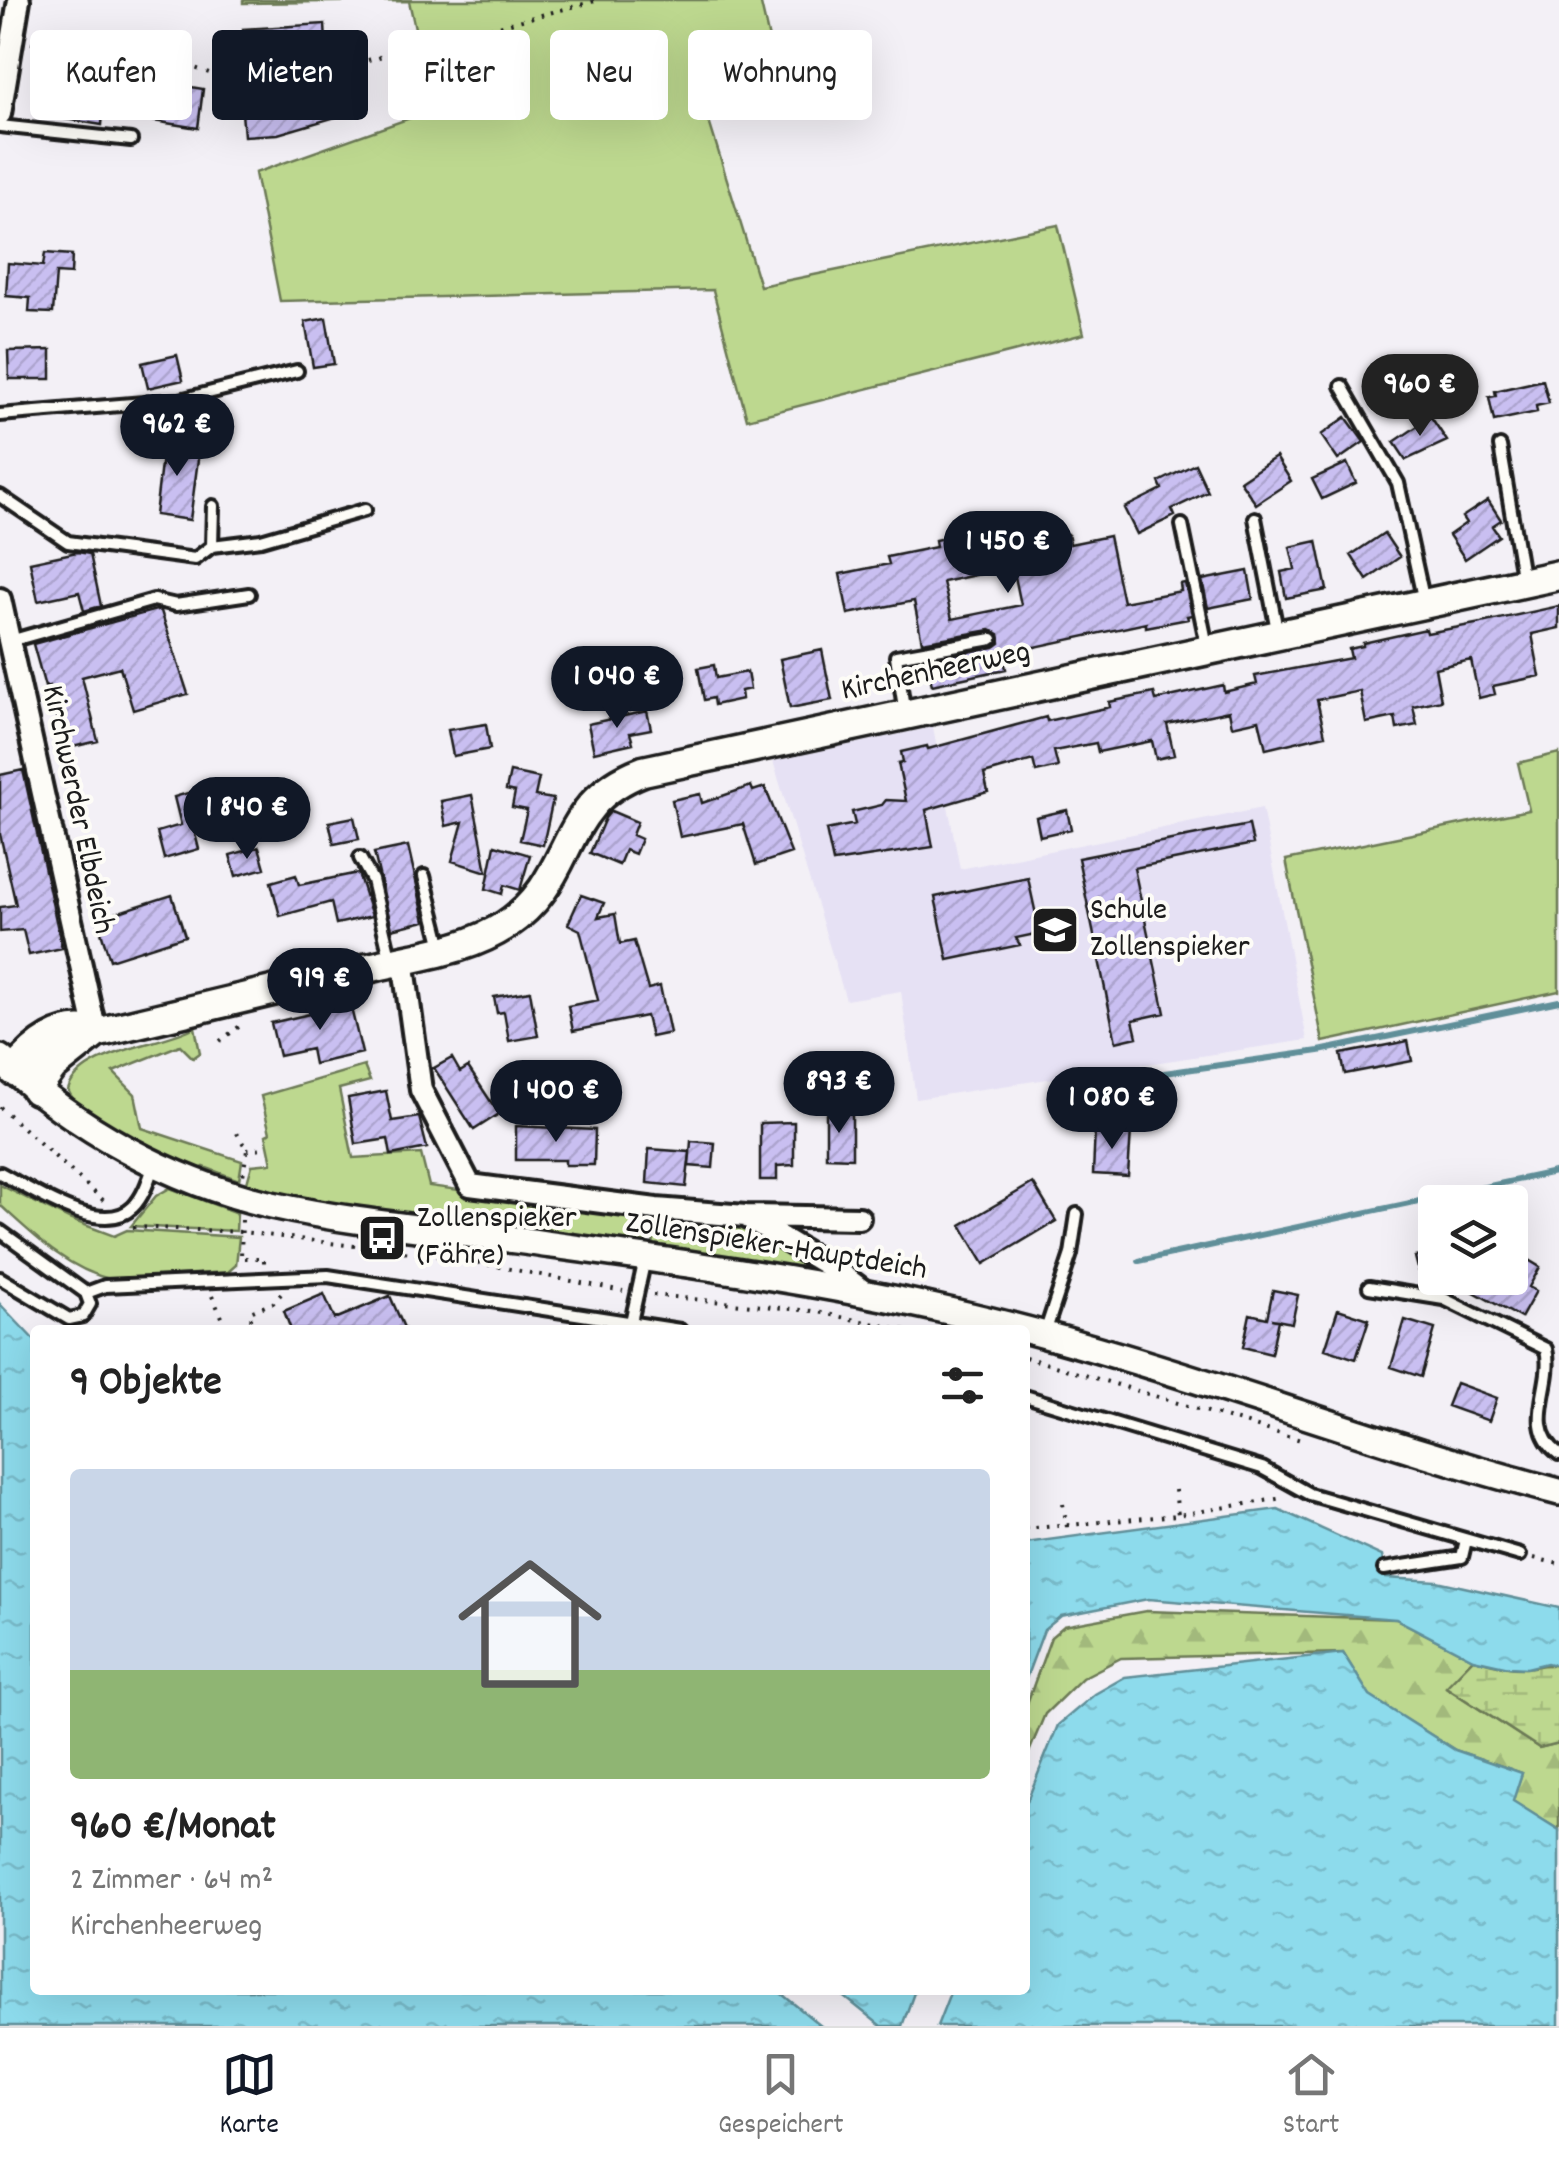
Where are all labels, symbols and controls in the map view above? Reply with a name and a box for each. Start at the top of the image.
chip: Kaufen [30,30,192,120]
chip: Mieten [212,30,368,120]
chip: Filter [388,30,530,120]
chip: Neu [550,30,668,120]
chip: Wohnung [688,30,872,120]
pin: 960 € [1350,354,1490,439]
text: 960 € [1384,363,1456,409]
pin: 962 € [107,394,247,479]
text: 962 € [142,403,212,449]
pin: 1 450 € [916,511,1100,596]
text: 1 450 € [965,520,1051,566]
street label: Kirchenheerweg [837,631,1035,715]
pin: 1 040 € [525,646,709,731]
text: 1 040 € [573,655,661,701]
street label: Kirchwerder Elbdeich [27,681,125,939]
pin: 1 840 € [155,777,339,862]
text: 1 840 € [205,786,289,832]
place label: Schule Zollenspieker [1090,889,1250,972]
school or university icon: Schule Zollenspieker [1029,904,1081,956]
pin: 919 € [250,948,390,1033]
text: 919 € [289,957,351,1003]
pin: 893 € [769,1051,909,1136]
pin: 1 400 € [464,1060,648,1145]
text: 893 € [806,1060,872,1106]
pin: 1 080 € [1020,1067,1204,1152]
text: 1 400 € [512,1069,600,1115]
text: 1 080 € [1068,1076,1156,1122]
map controls [1418,1185,1528,1295]
button: layers [1418,1185,1528,1295]
place label: Zollenspieker (Fähre) [417,1197,577,1280]
street label: Zollenspieker-Hauptdeich [622,1201,930,1295]
bus stop icon: Zollenspieker (Fähre) [356,1212,408,1264]
text: 9 Objekte [70,1355,222,1415]
icon: filters [935,1358,990,1413]
icon: home [440,1534,620,1714]
text: 960 €/Monat [70,1799,276,1859]
text: 2 Zimmer · 64 m² [70,1859,273,1905]
text: Kirchenheerweg [70,1905,262,1951]
tab: Karte [220,2047,279,2147]
tab: Gespeichert [718,2047,844,2147]
tab: Start [1283,2047,1339,2147]

